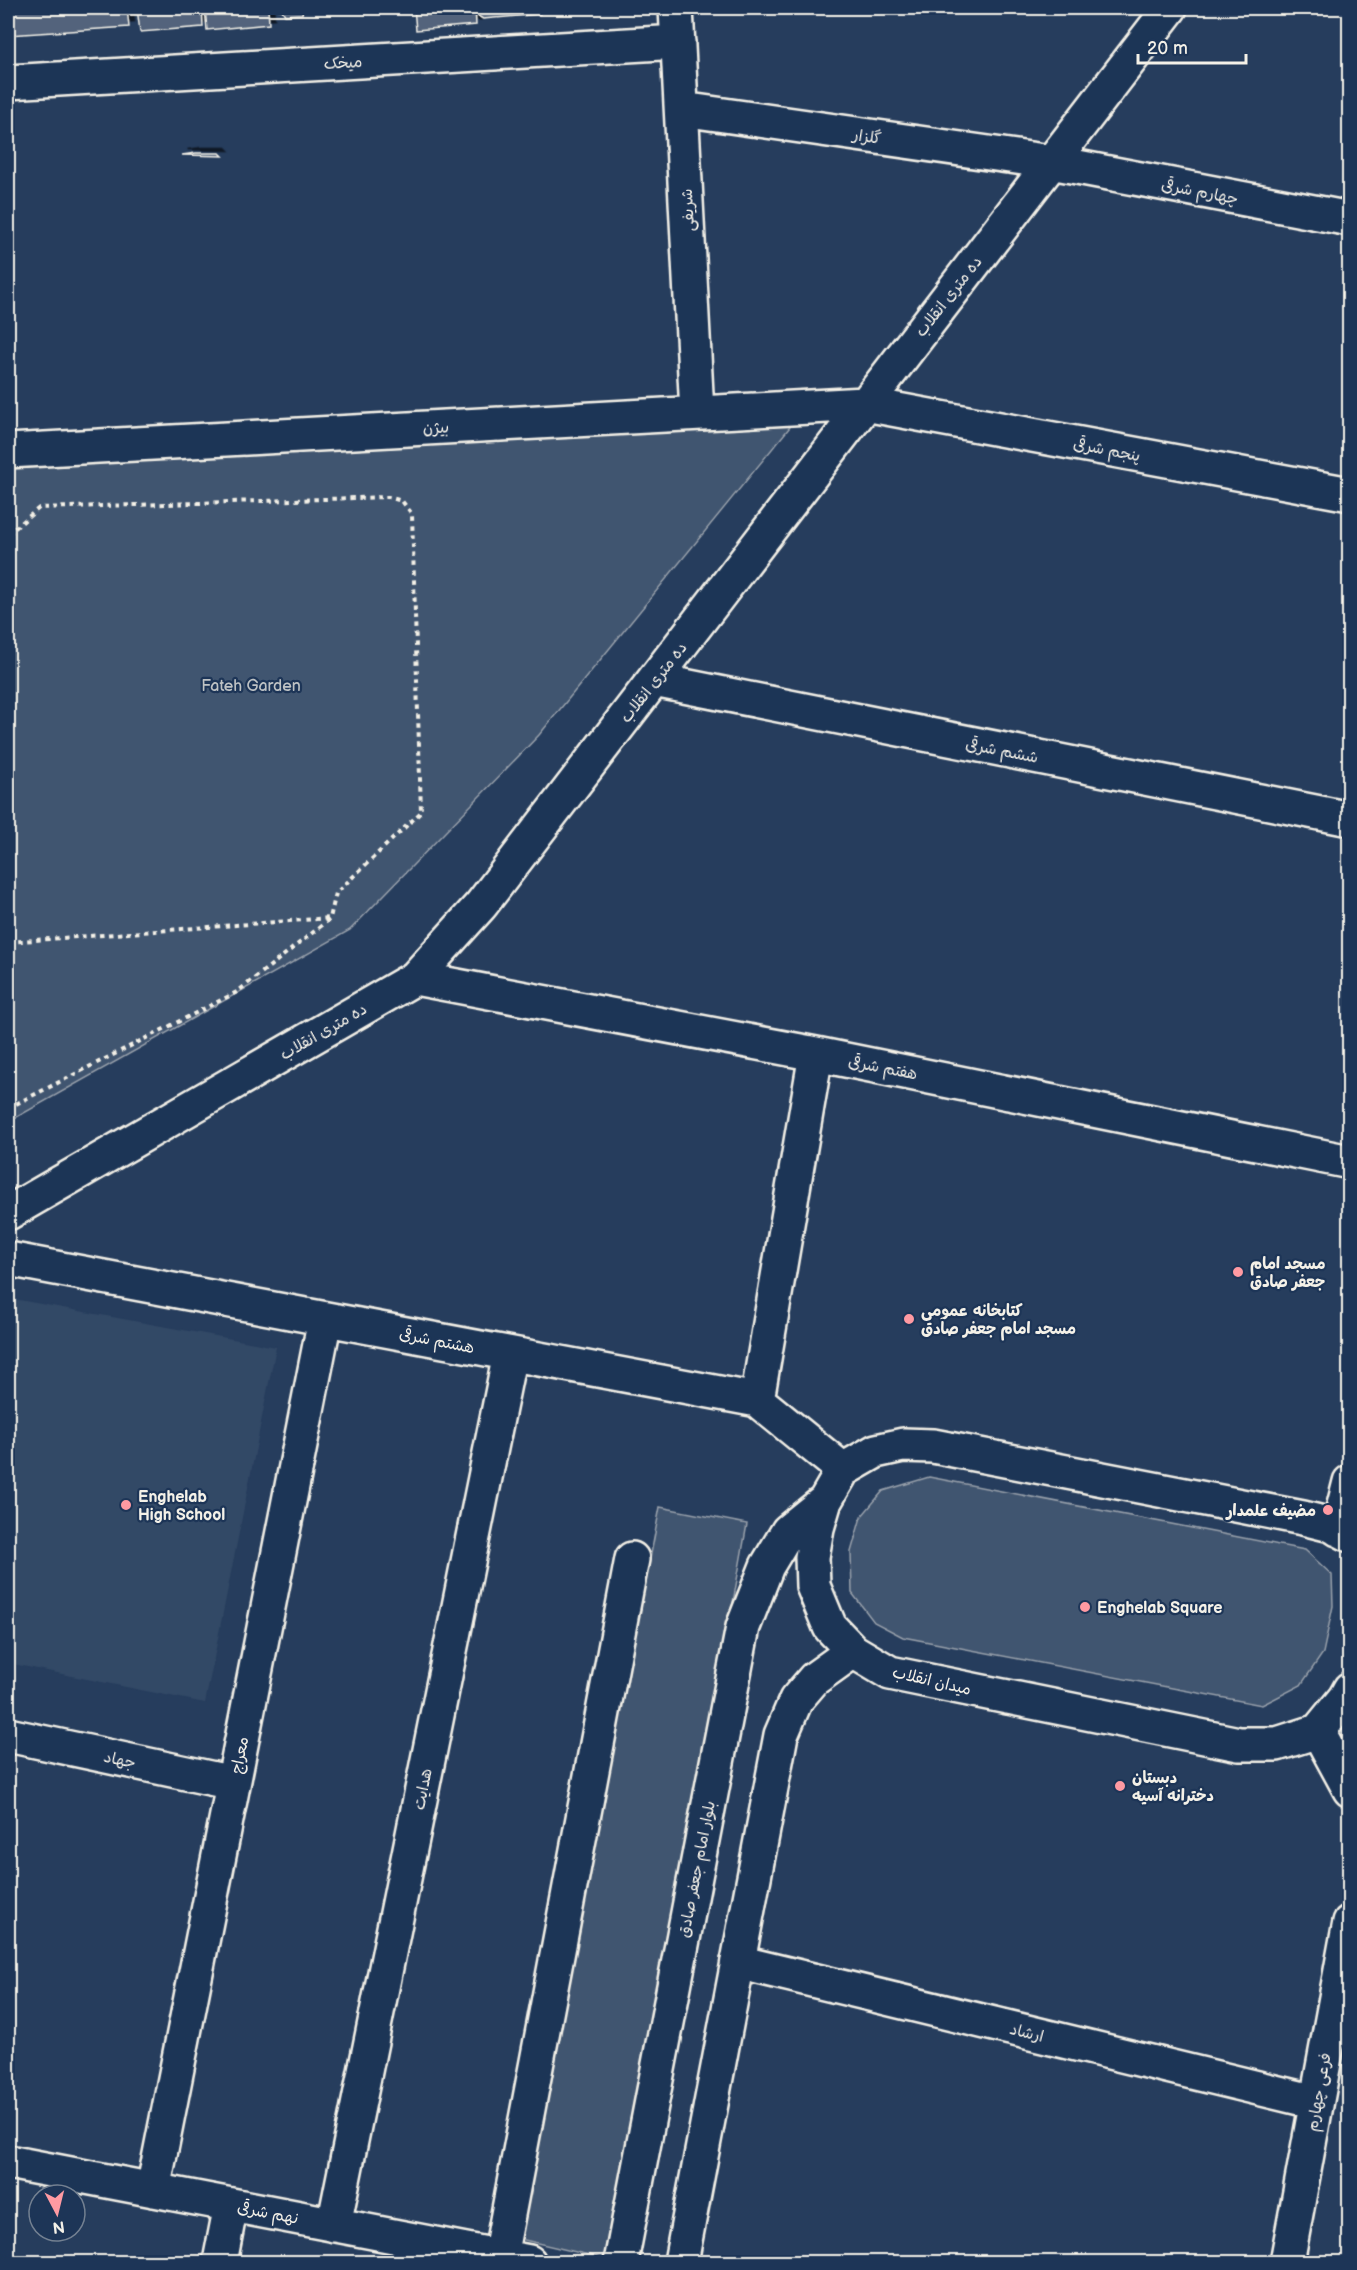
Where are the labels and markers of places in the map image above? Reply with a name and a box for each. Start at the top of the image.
place label: مسجد امام جعفر صادق [1250,1255,1325,1292]
marker: مسجد امام جعفر صادق [1231,1265,1245,1279]
place label: کتابخانه عمومی مسجد امام جعفر صادق [921,1302,1076,1341]
marker: کتابخانه عمومی مسجد امام جعفر صادق [902,1312,916,1326]
place label: Enghelab High School [138,1488,225,1525]
marker: Enghelab High School [119,1498,133,1512]
place label: مضیف علمدار [1224,1502,1316,1521]
marker: مضیف علمدار [1321,1503,1335,1517]
place label: Enghelab Square [1097,1599,1223,1618]
marker: Enghelab Square [1078,1600,1092,1614]
place label: دبستان دخترانه آسیه [1132,1769,1214,1806]
marker: دبستان دخترانه آسیه [1113,1779,1127,1793]

